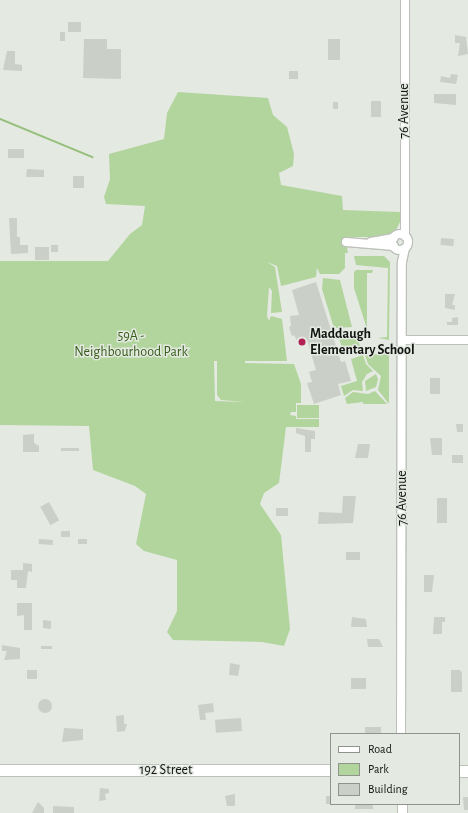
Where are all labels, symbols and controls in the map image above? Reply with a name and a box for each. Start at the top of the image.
street label: 76 Avenue [396,83,412,139]
place label: Maddaugh Elementary School [310,326,415,358]
park label: 59A - Neighbourhood Park [74,328,188,360]
marker: Maddaugh Elementary School [297,337,307,347]
street label: 76 Avenue [394,470,410,526]
legend [330,733,460,805]
text: Road [368,743,392,755]
street label: 192 Street [139,762,193,778]
text: Park [368,763,389,775]
text: Building [368,783,408,795]

